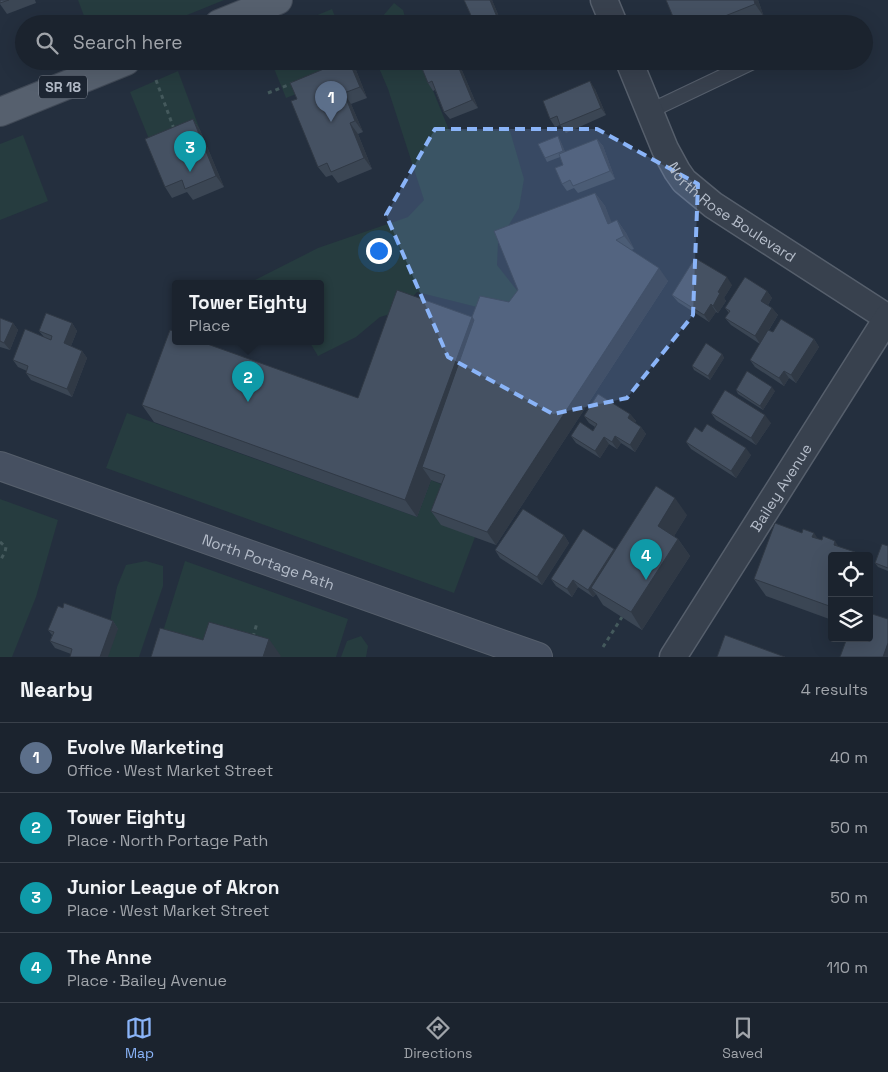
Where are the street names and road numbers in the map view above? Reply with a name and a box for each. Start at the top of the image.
road number: SR 18 [39,75,87,98]
street label: North Rose Boulevard [664,158,800,266]
street label: Bailey Avenue [745,439,815,535]
street label: North Portage Path [200,529,337,594]

